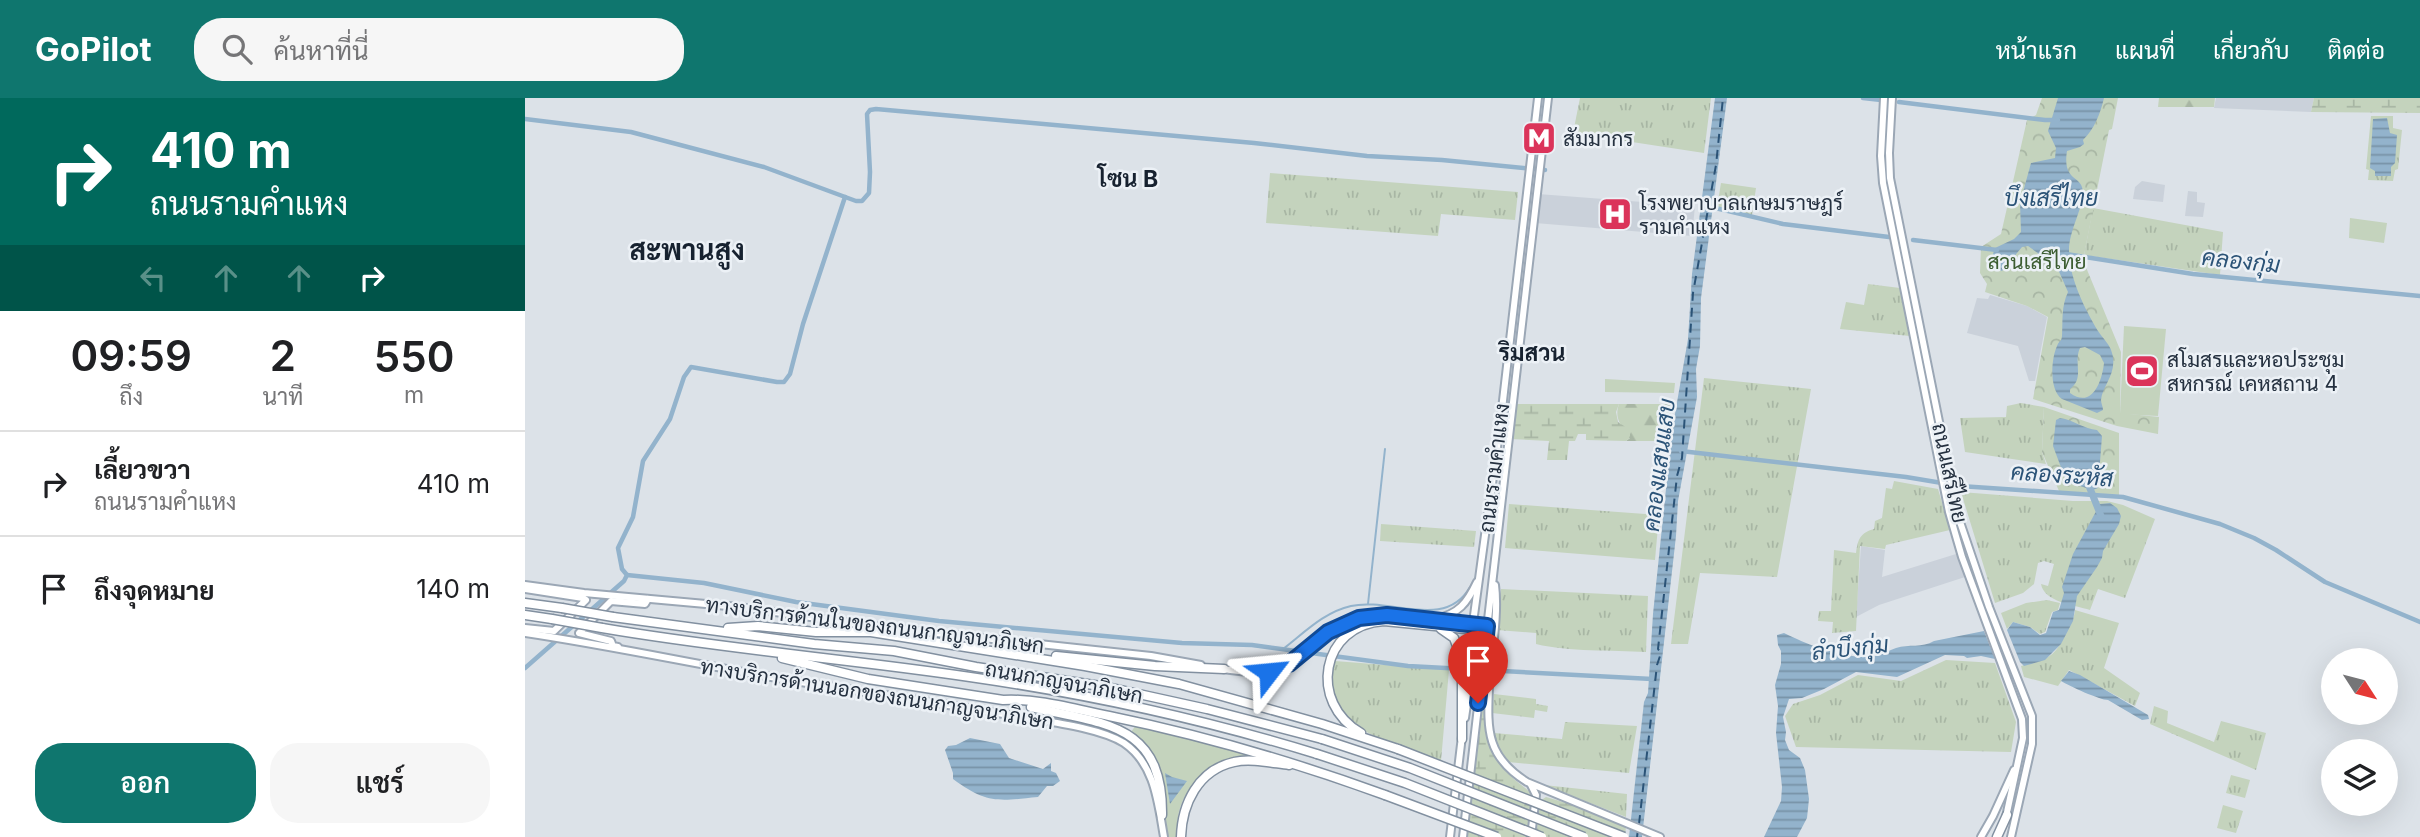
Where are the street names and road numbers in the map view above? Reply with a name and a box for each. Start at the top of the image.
street label: ถนนรามคำแหง [1474,402,1514,534]
street label: ถนนเสรีไทย [1927,421,1973,525]
street label: ทางบริการด้านในของถนนกาญจนาภิเษก [704,592,1046,658]
street label: ทางบริการด้านนอกของถนนกาญจนาภิเษก [699,654,1055,734]
street label: ถนนกาญจนาภิเษก [983,656,1145,708]

